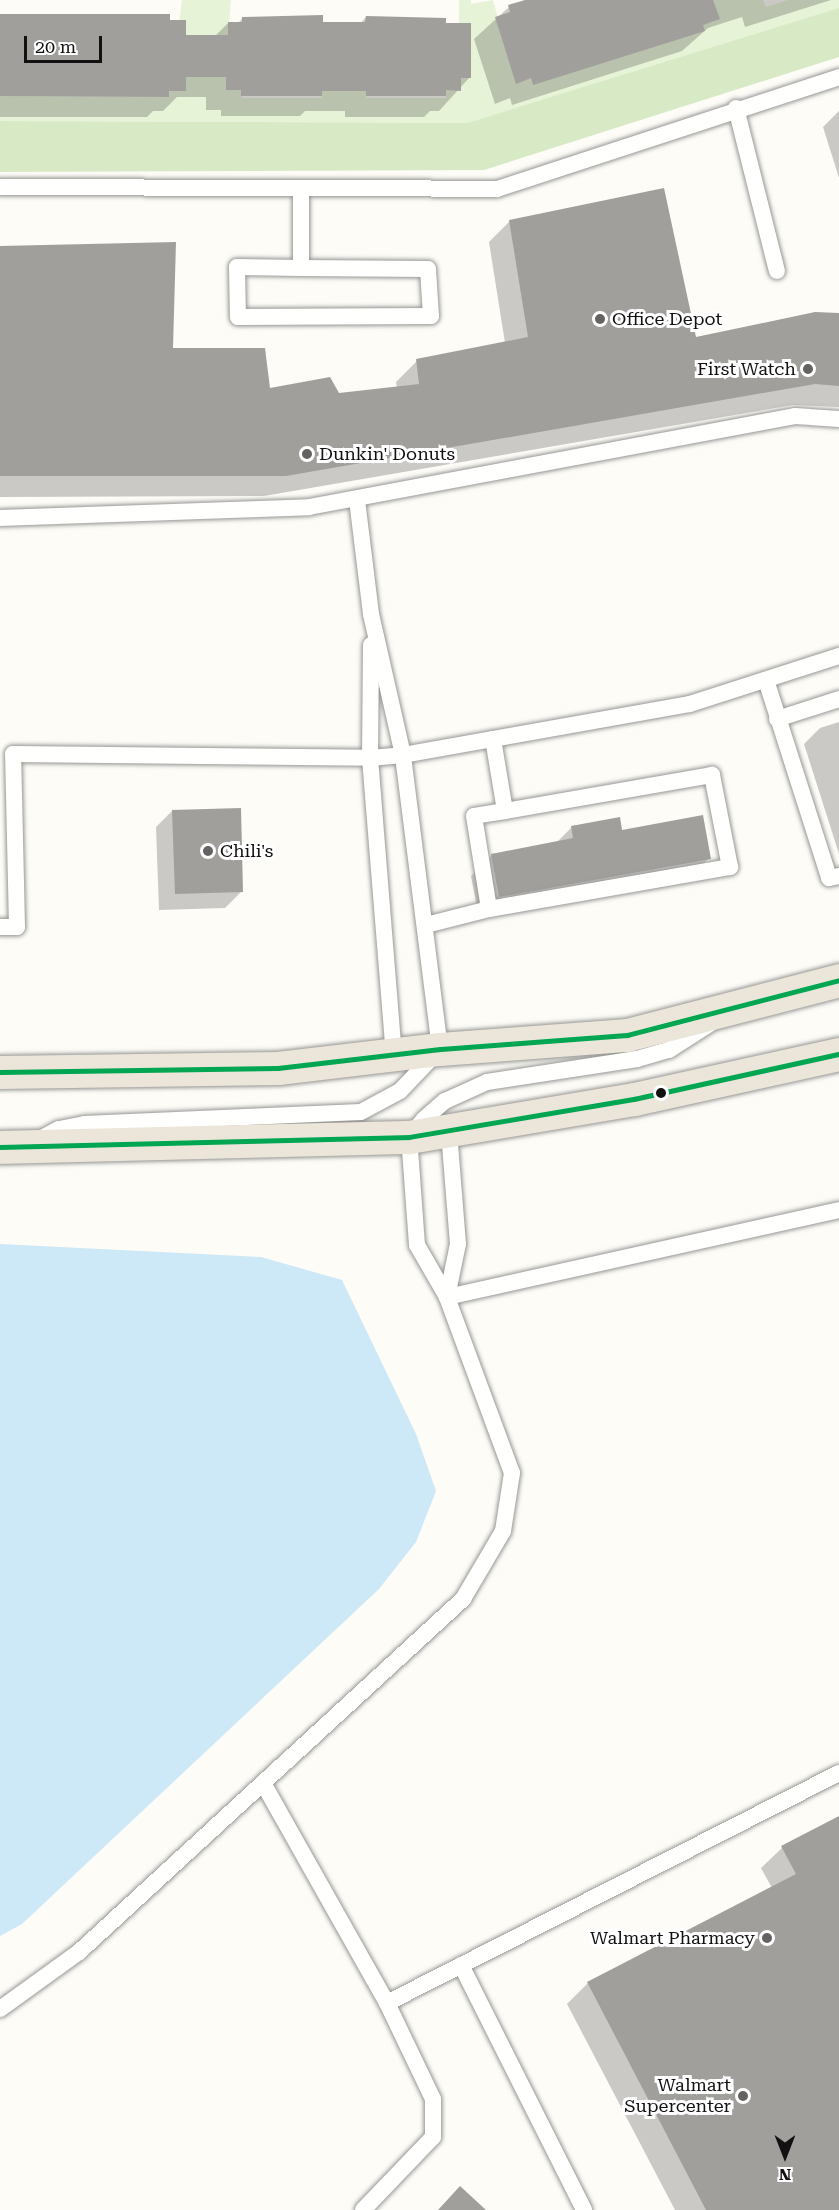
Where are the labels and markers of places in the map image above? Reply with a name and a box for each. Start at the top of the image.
place label: Office Depot [612,308,722,330]
marker: Office Depot [593,312,607,326]
place label: First Watch [697,358,796,380]
marker: First Watch [801,362,815,376]
place label: Dunkin' Donuts [319,443,455,465]
marker: Dunkin' Donuts [300,447,314,461]
place label: Chili's [220,840,273,862]
marker: Chili's [201,844,215,858]
unlabelled marker [655,1087,667,1099]
place label: Walmart Pharmacy [590,1927,755,1949]
marker: Walmart Pharmacy [760,1931,774,1945]
place label: Walmart Supercenter [624,2075,731,2118]
marker: Walmart Supercenter [736,2089,750,2103]

